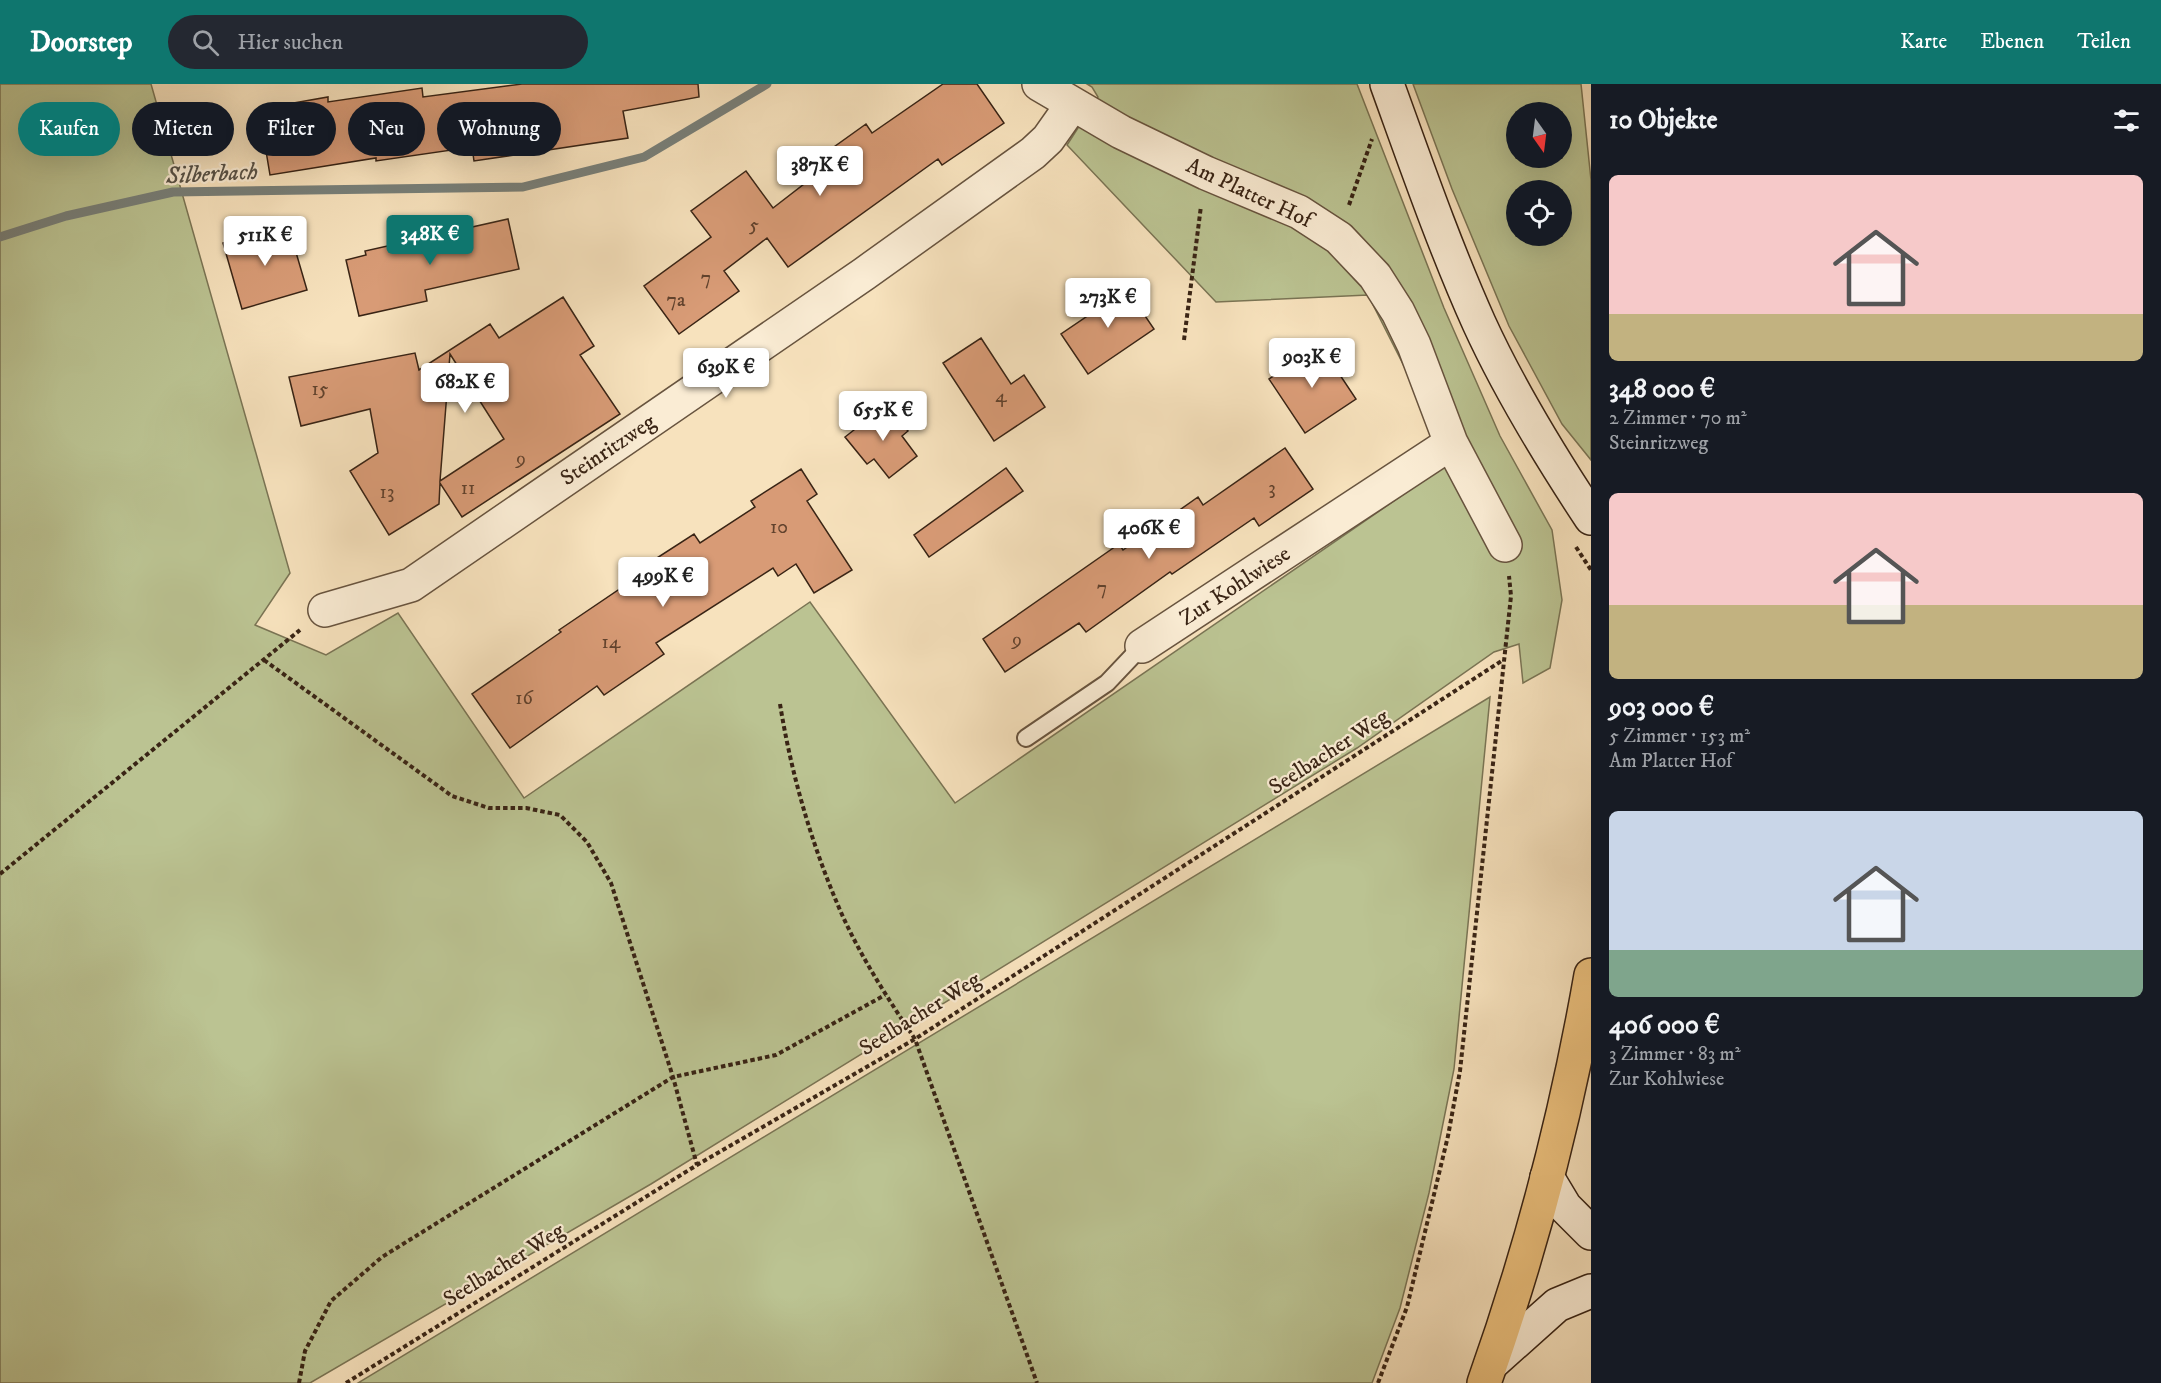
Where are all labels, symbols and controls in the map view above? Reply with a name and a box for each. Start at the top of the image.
search box [168,15,588,69]
text: Doorstep [30,25,132,60]
icon: search [189,26,222,59]
text: Hier suchen [237,29,343,56]
text: Karte [1900,29,1947,55]
text: Ebenen [1980,29,2044,55]
text: Teilen [2077,29,2131,55]
chip: Kaufen [18,102,120,156]
chip: Mieten [132,102,234,156]
chip: Filter [246,102,336,156]
chip: Neu [348,102,425,156]
chip: Wohnung [437,102,561,156]
north arrow [1506,102,1572,168]
map controls [1506,102,1572,246]
text: 10 Objekte [1609,104,1718,137]
icon: filters [2110,104,2143,137]
pin: 387K € [771,146,869,197]
street label: Am Platter Hof [1182,152,1320,236]
text: 387K € [791,153,849,178]
water label: Silberbach [164,157,259,191]
button: locate [1506,180,1572,246]
house number: 5 [749,213,759,238]
icon: home [1822,214,1930,322]
pin: 348K € [381,215,479,266]
pin: 511K € [216,216,314,267]
text: 348K € [400,222,460,247]
text: 511K € [238,223,292,248]
house number: 7 [701,266,711,291]
pin: 273K € [1059,278,1157,329]
text: 273K € [1079,285,1137,310]
house number: 7a [666,288,686,313]
pin: 903K € [1263,338,1361,389]
text: 903K € [1283,345,1341,370]
pin: 639K € [677,348,775,399]
text: 639K € [697,355,755,380]
pin: 682K € [416,363,514,414]
text: 682K € [435,370,495,395]
text: 348 000 € [1609,373,1715,406]
house number: 15 [311,377,329,402]
house number: 4 [995,384,1007,409]
pin: 655K € [834,391,932,442]
text: 655K € [853,398,913,423]
text: 2 Zimmer · 70 m² [1609,406,1747,431]
street label: Steinritzweg [555,408,661,492]
text: Steinritzweg [1609,431,1708,456]
house number: 9 [515,447,526,472]
house number: 11 [461,476,475,501]
house number: 3 [1268,476,1276,501]
house number: 13 [380,480,394,505]
pin: 406K € [1100,509,1198,560]
house number: 10 [770,515,788,540]
text: 406K € [1118,516,1180,541]
icon: home [1822,532,1930,640]
street label: Zur Kohlwiese [1174,540,1296,632]
pin: 499K € [614,557,712,608]
text: 499K € [632,564,694,589]
house number: 7 [1097,576,1107,601]
house number: 9 [1011,628,1022,653]
house number: 14 [602,630,621,655]
house number: 16 [515,686,533,711]
text: 903 000 € [1609,691,1714,724]
street label: Seelbacher Weg [1264,703,1394,801]
text: 5 Zimmer · 153 m² [1609,724,1750,749]
text: Am Platter Hof [1609,749,1732,774]
icon: home [1822,850,1930,958]
street label: Seelbacher Weg [854,966,986,1062]
text: 406 000 € [1609,1009,1720,1042]
text: 3 Zimmer · 83 m² [1609,1042,1741,1067]
text: Zur Kohlwiese [1609,1067,1724,1092]
street label: Seelbacher Weg [438,1217,570,1313]

